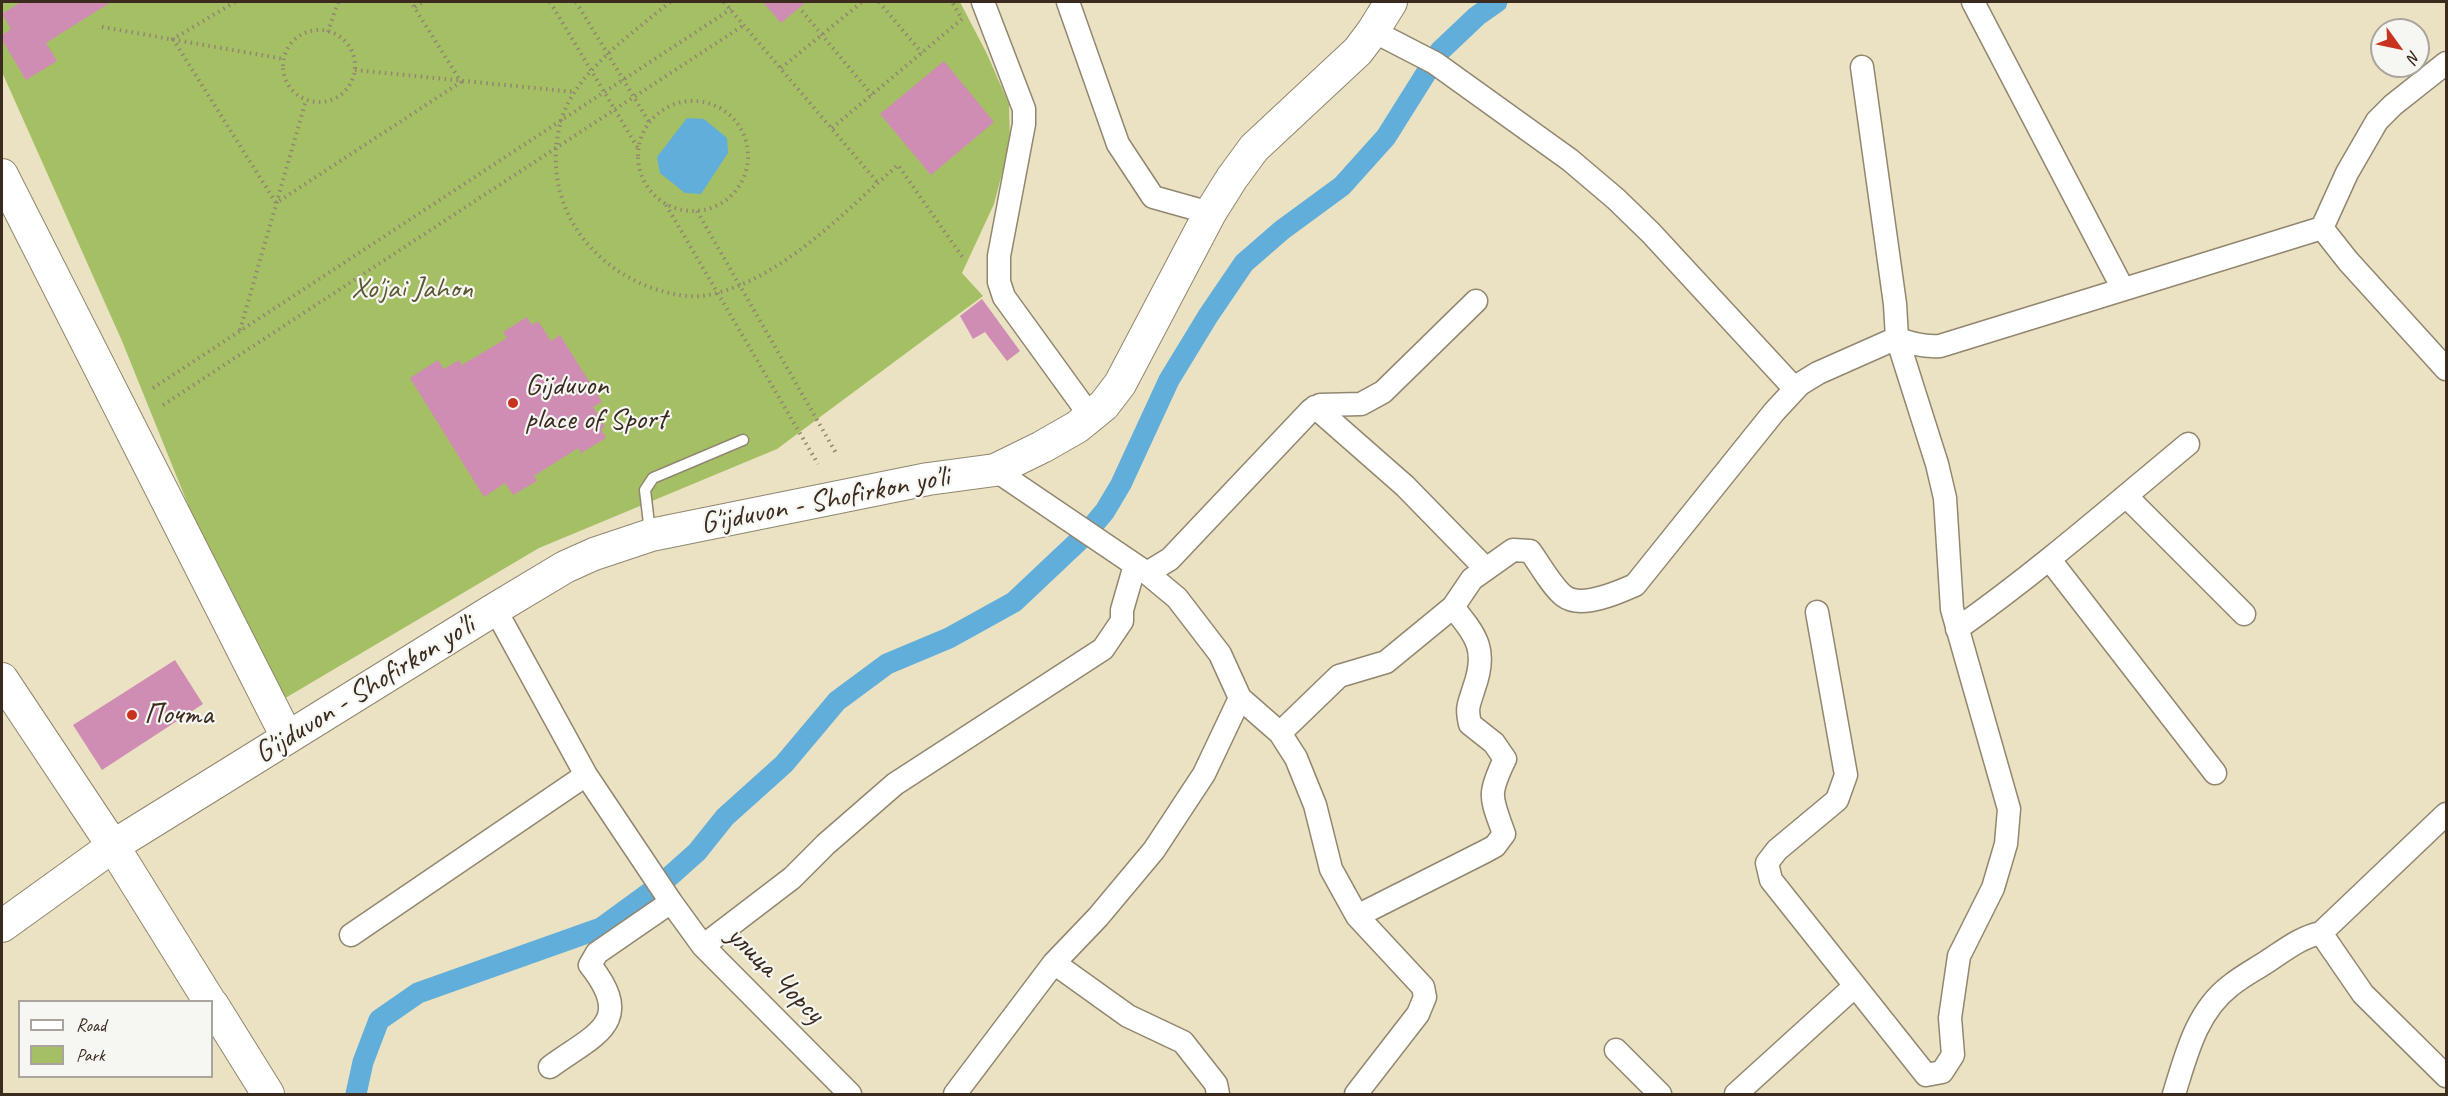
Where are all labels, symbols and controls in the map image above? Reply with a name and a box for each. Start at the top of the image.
north arrow [2370,18,2430,78]
text: N [2402,47,2425,66]
park label: Xo'jai Jahon [351,271,473,307]
place label: Gijduvon place of Sport [525,368,667,438]
marker: Gijduvon place of Sport [506,396,520,410]
street label: G'ijduvon - Shofirkon yo'li [698,459,952,543]
street label: G'ijduvon - Shofirkon yo'li [248,608,482,772]
place label: Почта [144,697,213,733]
marker: Почта [125,708,139,722]
street label: улица Чорсу [719,919,831,1031]
legend [18,1000,213,1078]
text: Road [76,1014,106,1036]
text: Park [76,1044,105,1066]

